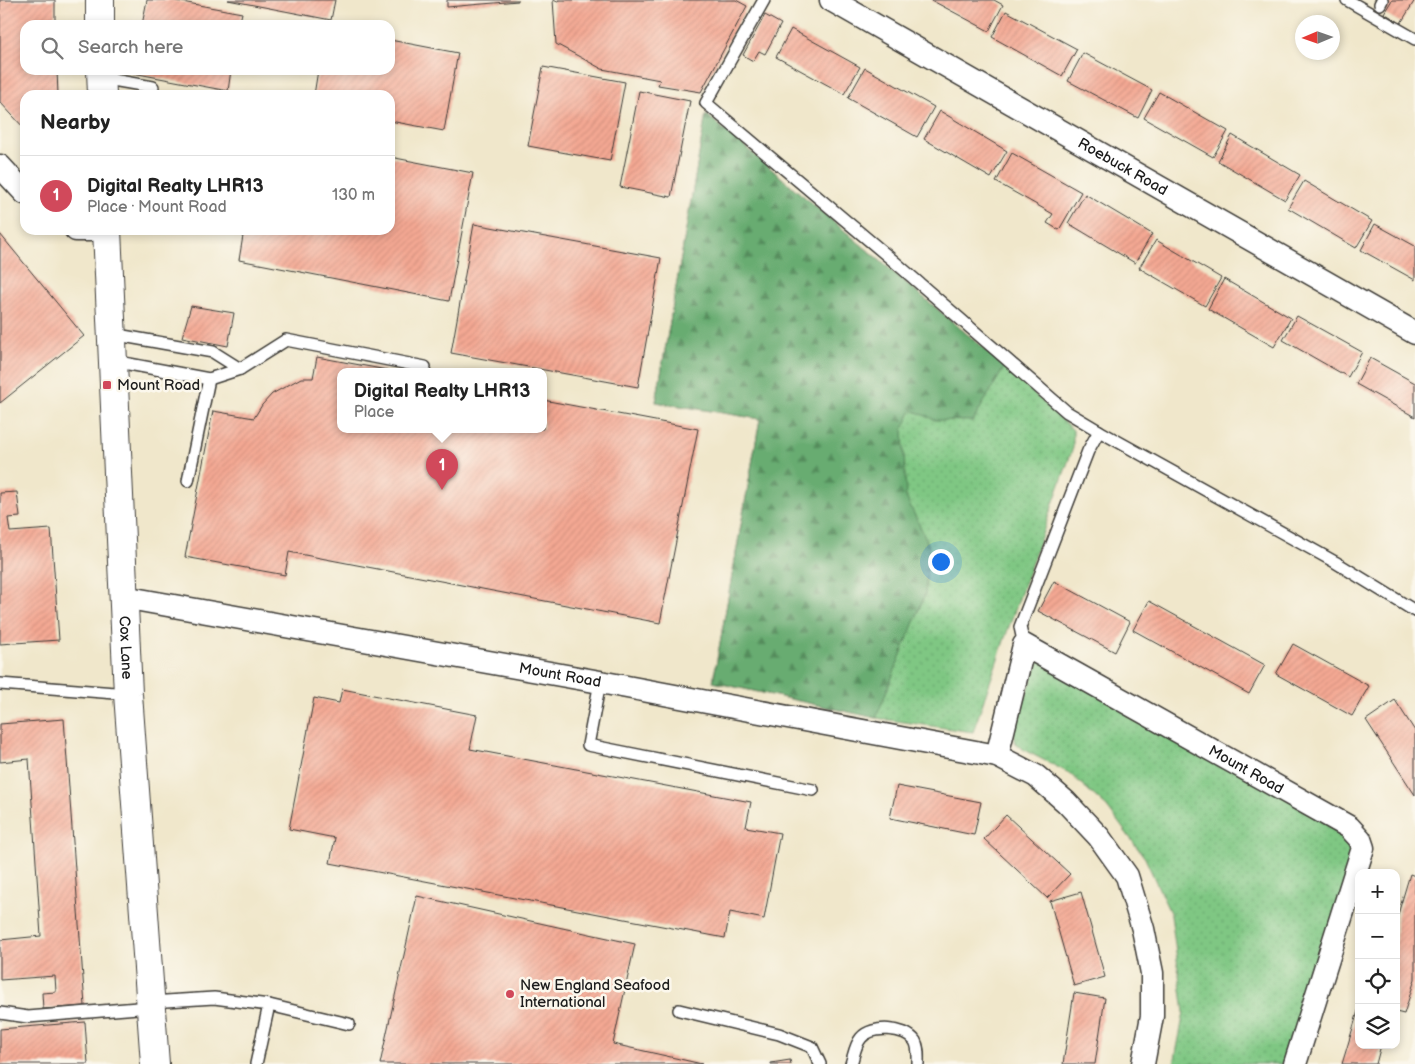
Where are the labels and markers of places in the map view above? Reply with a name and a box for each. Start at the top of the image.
place label: Mount Road [117,376,200,395]
marker: Mount Road [101,379,113,391]
pin: 1 [426,449,458,490]
place label: New England Seafood International [520,976,670,1012]
marker: New England Seafood International [504,988,516,1000]

